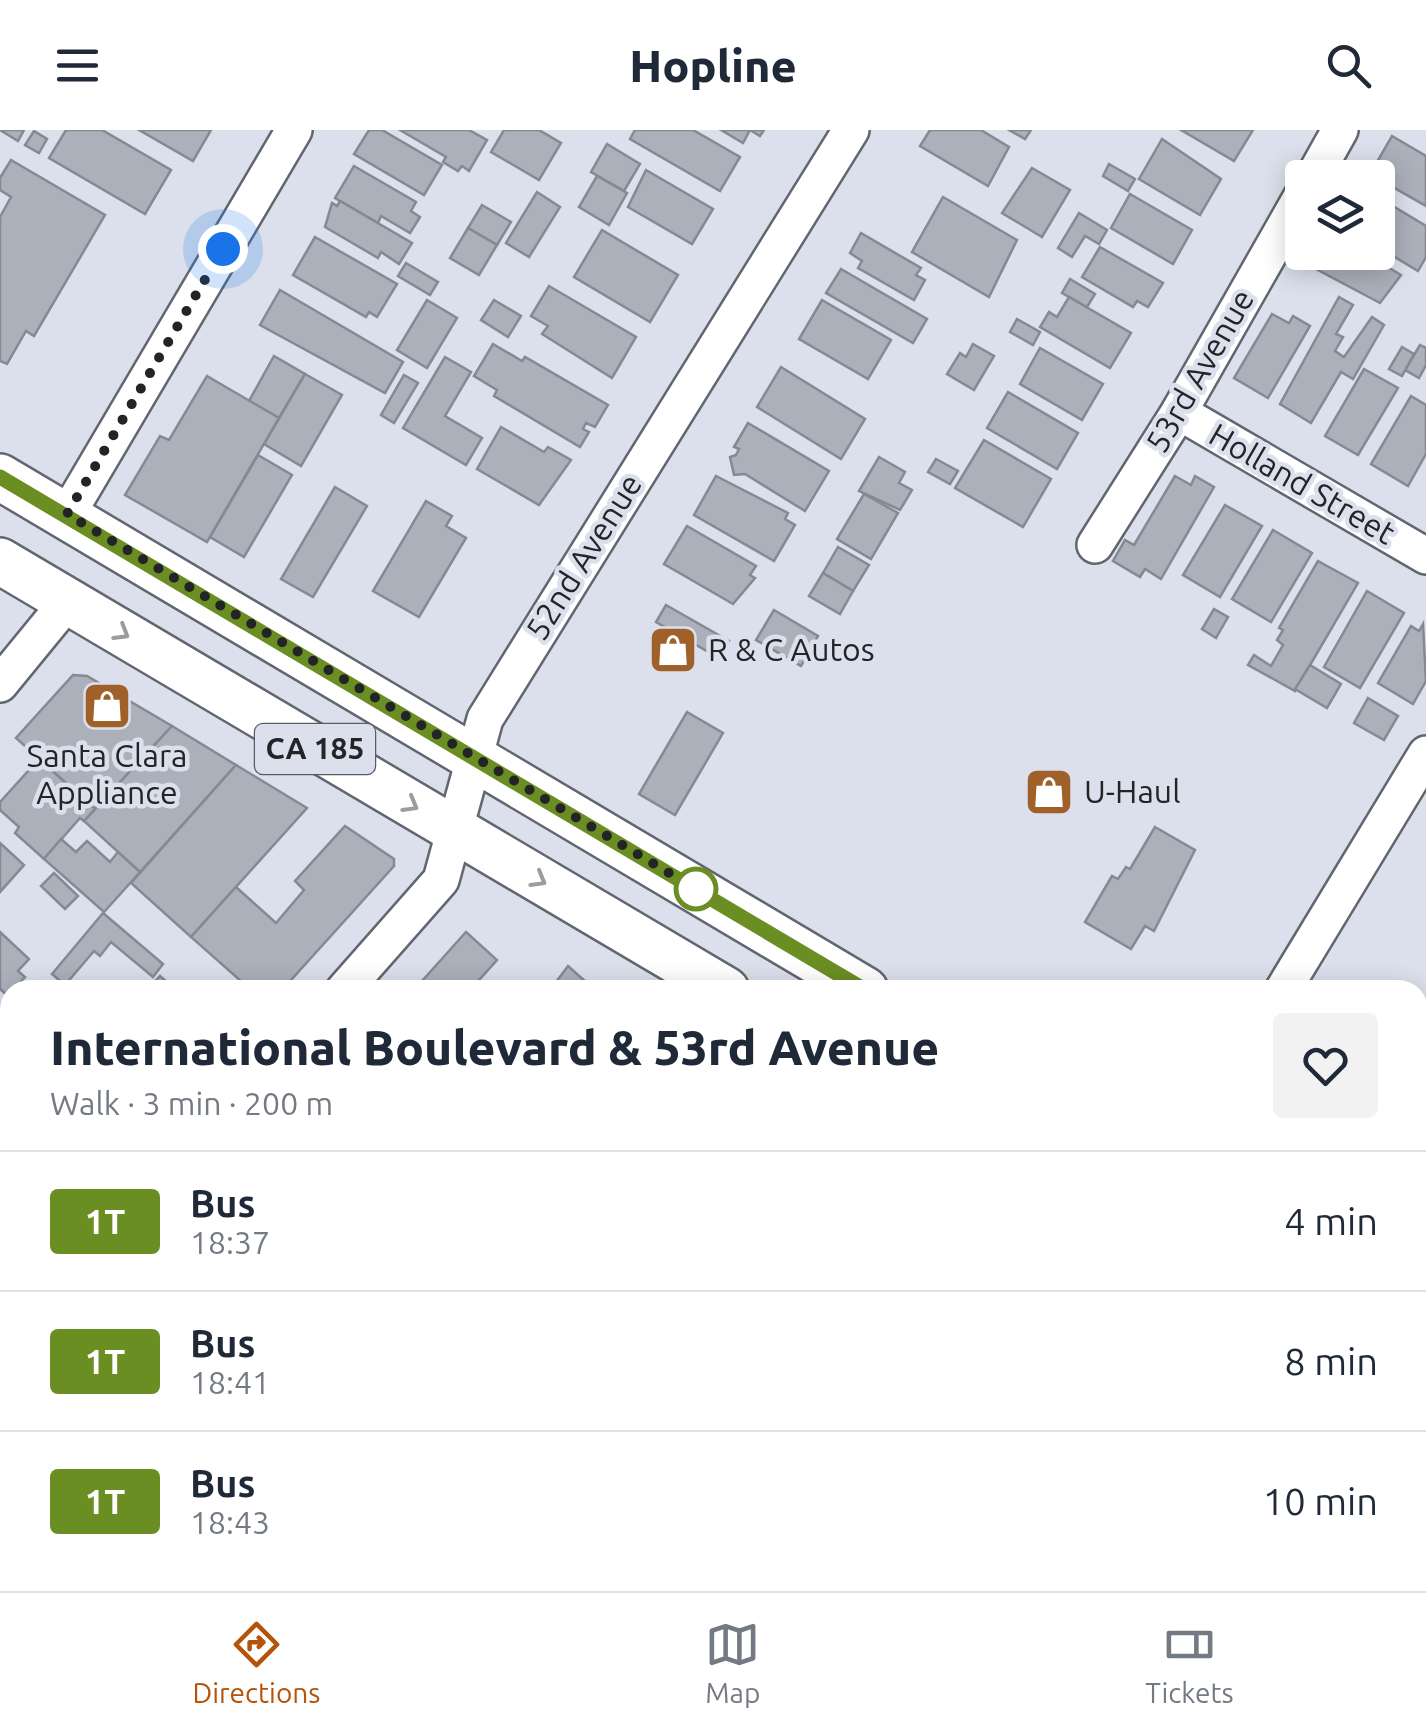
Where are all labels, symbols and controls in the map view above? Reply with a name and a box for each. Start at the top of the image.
icon: menu [50,38,105,93]
icon: search [1321,38,1376,93]
text: Hopline [629,40,797,91]
map controls [1285,160,1395,270]
button: layers [1285,160,1395,270]
your location [198,224,248,274]
street label: 53rd Avenue [1138,283,1260,458]
street label: Holland Street [1203,416,1402,551]
street label: 52nd Avenue [518,467,648,646]
one-way arrow [111,621,129,640]
shop icon: R & C Autos [647,624,699,676]
place label: R & C Autos [708,631,875,667]
shop icon: Santa Clara Appliance [81,680,133,732]
road number: CA 185 [255,724,375,774]
place label: Santa Clara Appliance [27,737,187,810]
shop icon: U-Haul [1023,766,1075,818]
place label: U-Haul [1084,773,1181,809]
one-way arrow [400,793,418,812]
one-way arrow [528,868,546,887]
unlabelled marker [675,868,717,910]
button: heart [1273,1013,1378,1118]
text: International Boulevard & 53rd Avenue [50,1020,939,1074]
text: Walk · 3 min · 200 m [50,1085,333,1121]
text: Bus [190,1182,255,1224]
text: 4 min [1284,1200,1378,1242]
text: 1T [85,1201,125,1241]
text: 18:37 [190,1224,270,1260]
text: Bus [190,1322,255,1364]
text: 8 min [1284,1340,1378,1382]
text: 1T [85,1341,125,1381]
text: 18:41 [190,1364,270,1400]
text: Bus [190,1462,255,1504]
text: 10 min [1263,1480,1378,1522]
text: 1T [85,1481,125,1521]
text: 18:43 [190,1504,270,1540]
tab: Directions [192,1617,320,1708]
tab: Map [705,1617,760,1708]
tab: Tickets [1145,1617,1234,1708]

